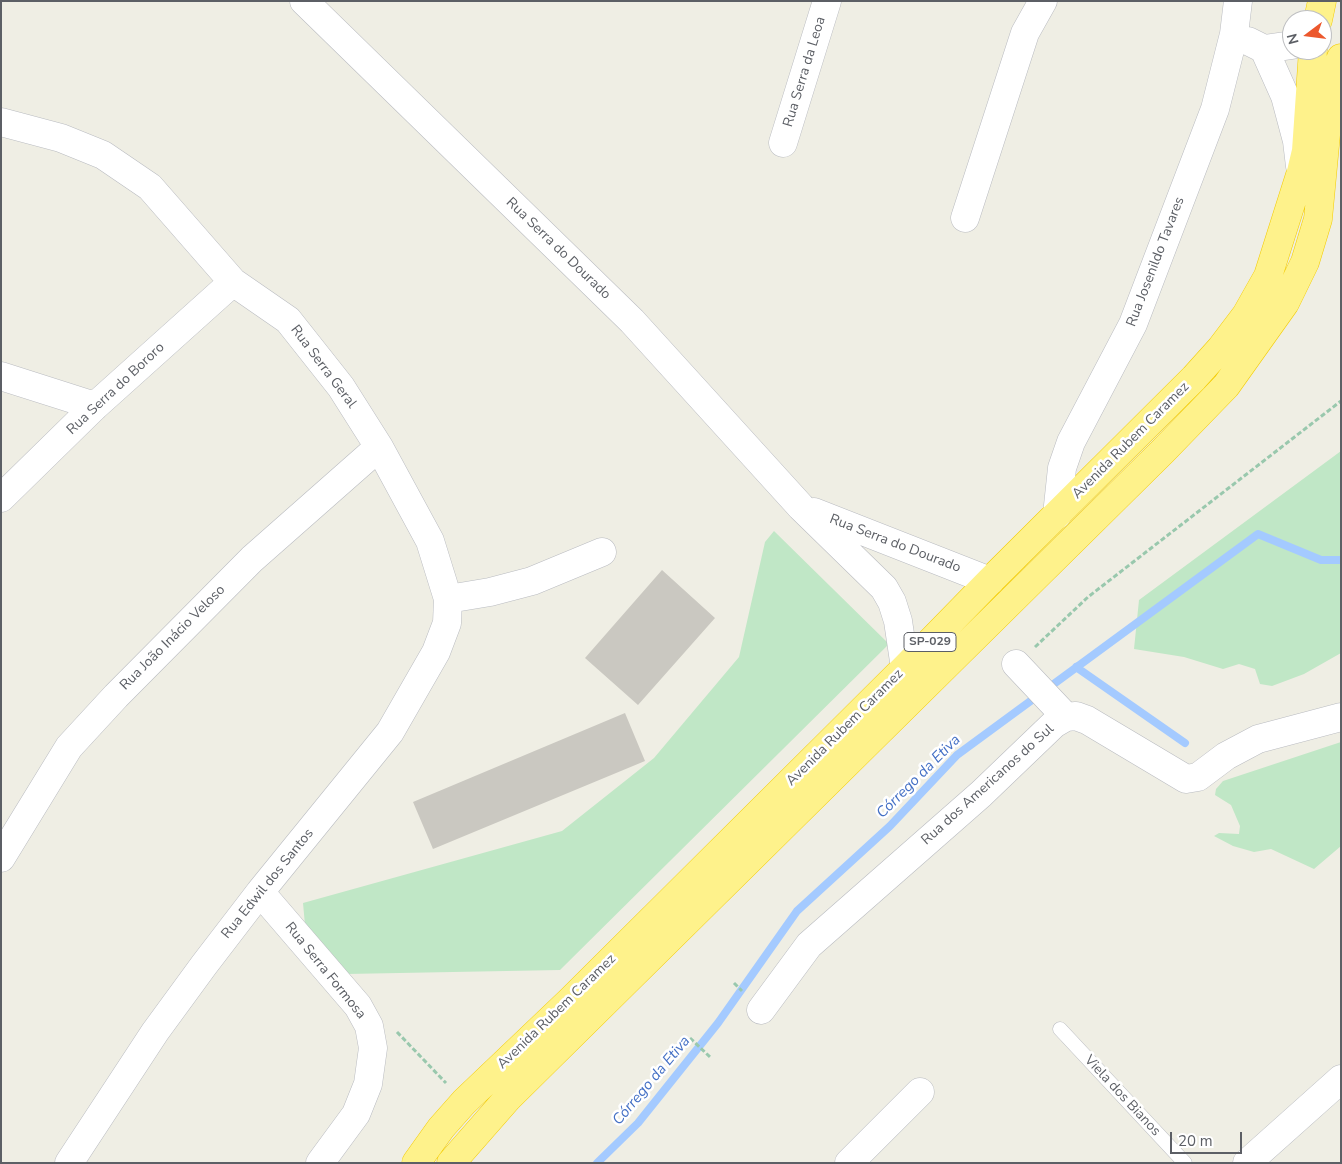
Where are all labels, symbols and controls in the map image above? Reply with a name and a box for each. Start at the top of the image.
north arrow [1282,10,1332,60]
street label: Rua Serra da Leoa [780,15,830,129]
text: N [1282,31,1304,46]
street label: Rua Serra do Dourado [502,195,614,303]
street label: Rua Josenildo Tavares [1123,195,1189,329]
street label: Rua Serra Geral [286,322,360,412]
street label: Rua Serra do Bororo [64,339,168,439]
street label: Avenida Rubem Caramez [1069,379,1193,503]
street label: Rua Serra do Dourado [827,511,963,577]
street label: Rua João Inácio Veloso [117,582,229,694]
road number: SP-029 [904,632,956,652]
street label: Avenida Rubem Caramez [783,666,907,790]
street label: Rua dos Americanos do Sul [918,721,1058,849]
water label: Córrego da Etiva [873,731,965,823]
street label: Rua Edwil dos Santos [218,826,318,942]
street label: Rua Serra Formosa [281,919,369,1023]
street label: Avenida Rubem Caramez [494,951,620,1073]
water label: Córrego da Etiva [609,1033,695,1129]
street label: Viela dos Bianos [1080,1052,1164,1140]
scale bar [1172,1122,1244,1154]
text: 20 m [1178,1131,1213,1151]

